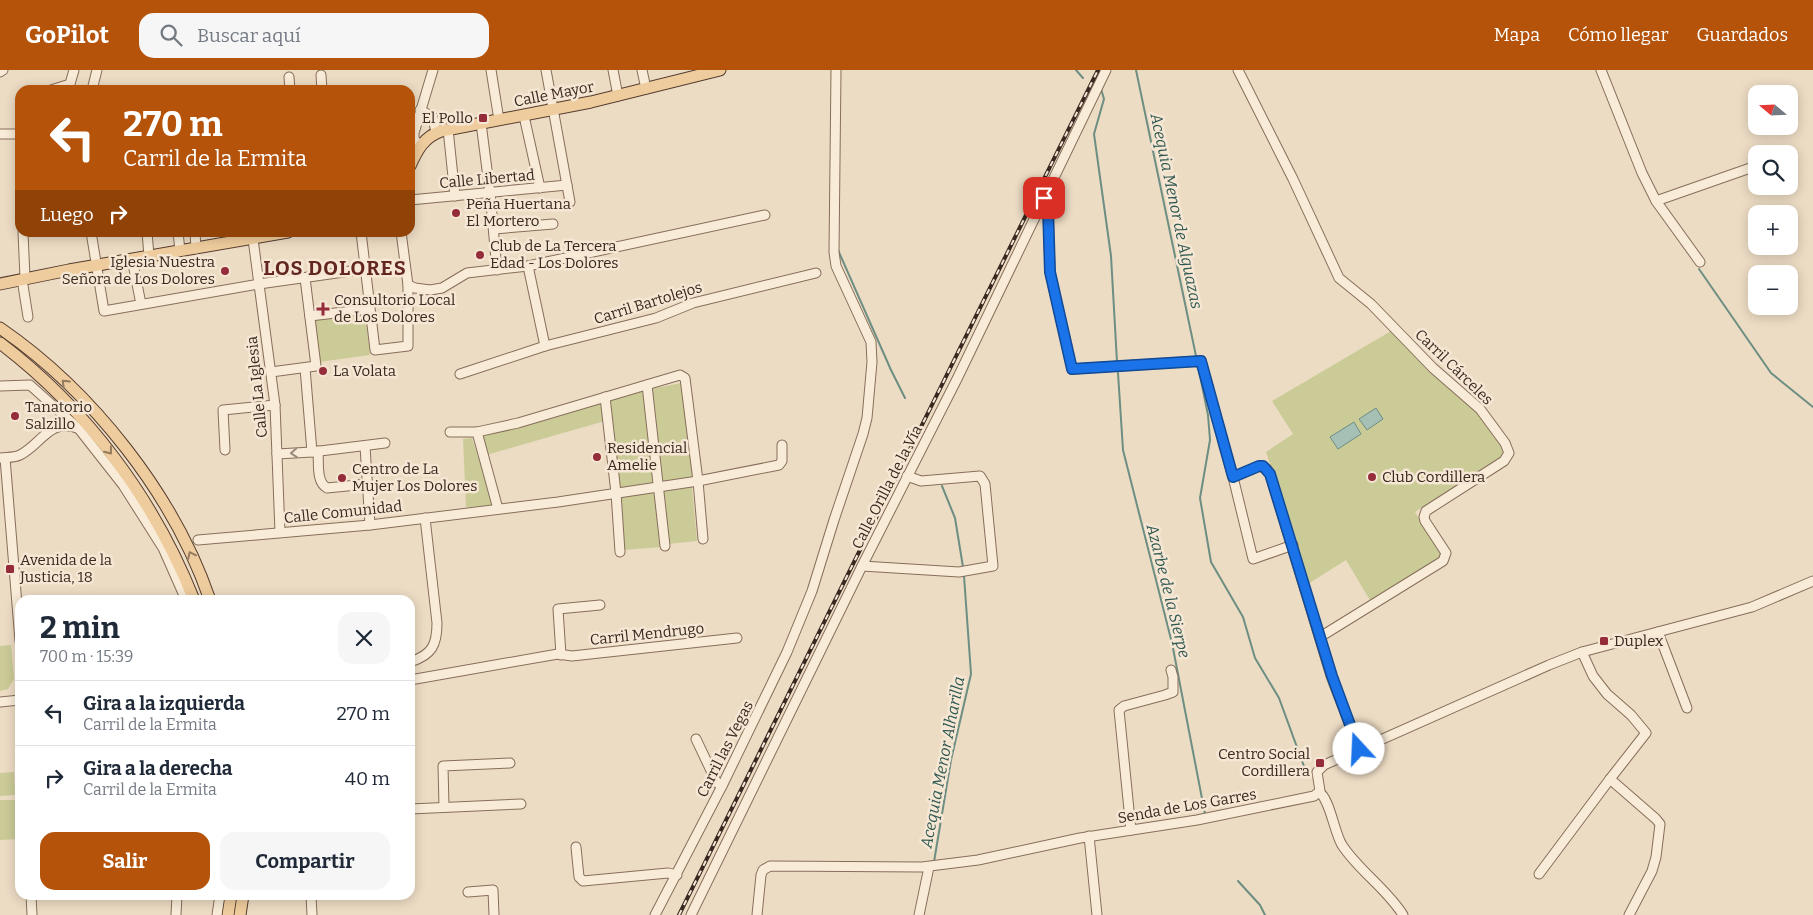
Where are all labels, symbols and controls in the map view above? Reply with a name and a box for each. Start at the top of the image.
search box [139,13,489,58]
text: GoPilot [25,21,109,49]
icon: search [157,21,185,49]
text: Buscar aquí [197,24,301,47]
text: Mapa [1494,24,1540,46]
text: Cómo llegar [1568,24,1669,46]
text: Guardados [1697,24,1788,46]
street label: Calle Mayor [512,77,596,111]
north arrow [1748,85,1798,135]
map controls [1748,85,1798,315]
text: 270 m [123,103,223,145]
icon: left [40,105,105,170]
place label: El Pollo [422,109,473,127]
water label: Acequia Menor de Alguazas [1146,111,1207,311]
marker: El Pollo [477,112,489,124]
text: Carril de la Ermita [123,145,307,172]
button: search [1748,145,1798,195]
street label: Calle Libertad [438,166,536,192]
pin [1023,177,1065,219]
icon: arrive [1030,184,1058,212]
place label: Peña Huertana El Mortero [466,195,571,230]
icon: right [104,200,132,228]
text: Luego [40,203,94,226]
button: + [1748,205,1798,255]
marker: Peña Huertana El Mortero [450,207,462,219]
place label: Club de La Tercera Edad - Los Dolores [490,237,619,272]
marker: Club de La Tercera Edad - Los Dolores [474,249,486,261]
place label: Iglesia Nuestra Señora de Los Dolores [62,253,215,288]
district label: LOS DOLORES [263,256,407,280]
marker: Iglesia Nuestra Señora de Los Dolores [219,265,231,277]
button: − [1748,265,1798,315]
street label: Carril Bartolejos [592,278,704,328]
place label: Consultorio Local de Los Dolores [334,291,455,326]
marker: Consultorio Local de Los Dolores [316,302,330,316]
street label: Carril Cárceles [1411,325,1497,409]
street label: Calle La Iglesia [243,335,271,439]
place label: La Volata [333,362,396,380]
marker: La Volata [317,365,329,377]
one-way arrow [62,379,71,388]
place label: Tanatorio Salzillo [25,398,92,433]
marker: Tanatorio Salzillo [9,410,21,422]
street label: Calle Orilla de la Vía [848,422,926,552]
place label: Residencial Amelie [607,439,687,474]
one-way arrow [103,445,111,454]
one-way arrow [290,448,298,459]
marker: Residencial Amelie [591,451,603,463]
place label: Centro de La Mujer Los Dolores [352,460,477,495]
place label: Club Cordillera [1382,468,1485,486]
marker: Club Cordillera [1366,471,1378,483]
marker: Centro de La Mujer Los Dolores [336,472,348,484]
street label: Calle Comunidad [283,497,403,527]
water label: Azarbe de la Sierpe [1142,521,1194,660]
place label: Avenida de la Justicia, 18 [19,551,112,586]
one-way arrow [187,551,197,560]
marker: Avenida de la Justicia, 18 [4,563,16,575]
text: 2 min [40,610,120,646]
button: close [338,612,390,664]
street label: Carril Mendrugo [589,619,705,649]
place label: Duplex [1614,632,1664,650]
marker: Duplex [1598,635,1610,647]
text: 700 m · 15:39 [40,647,133,666]
water label: Acequia Menor Alharilla [916,675,968,850]
text: Gira a la izquierda [83,692,245,715]
street label: Carril las Vegas [693,698,757,800]
icon: left [40,699,68,727]
text: 270 m [337,702,390,725]
text: Carril de la Ermita [83,715,217,734]
position arrow [1332,722,1384,774]
place label: Centro Social Cordillera [1218,745,1310,780]
text: Gira a la derecha [83,757,232,780]
marker: Centro Social Cordillera [1314,757,1326,769]
icon: right [40,764,68,792]
text: 40 m [345,767,390,790]
text: Carril de la Ermita [83,780,217,799]
street label: Senda de Los Garres [1116,785,1258,827]
button: Salir [40,832,210,890]
button: Compartir [220,832,390,890]

